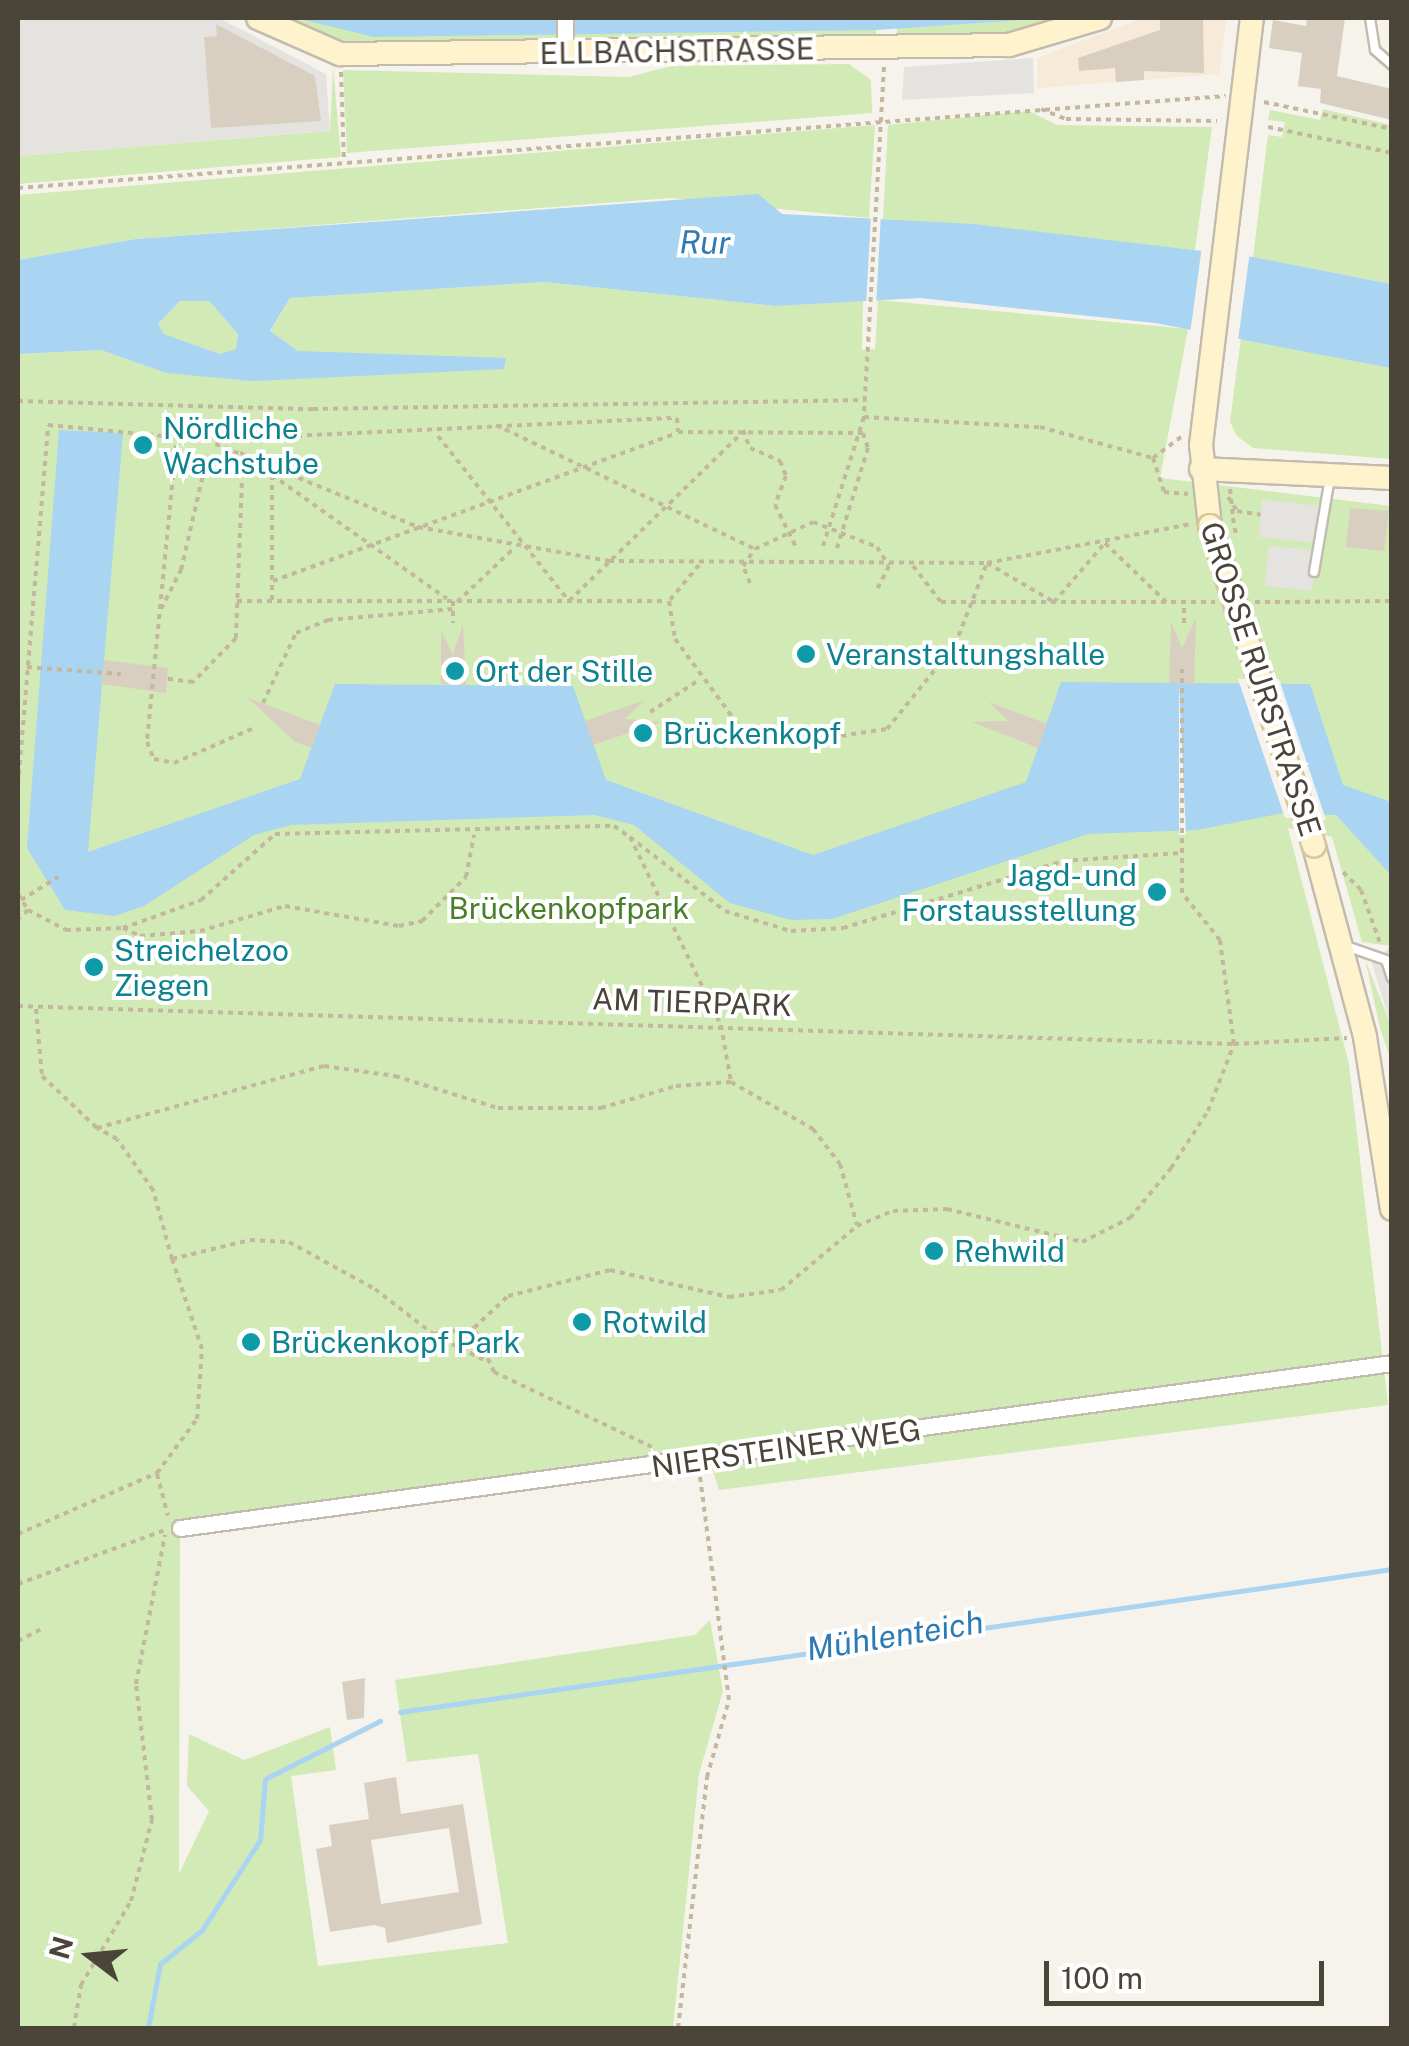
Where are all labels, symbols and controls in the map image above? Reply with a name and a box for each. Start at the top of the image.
street label: ELLBACHSTRASSE [539,31,815,71]
water label: Rur [679,223,731,263]
place label: Nördliche Wachstube [163,410,319,480]
marker: Nördliche Wachstube [132,434,154,456]
street label: GROSSE RURSTRASSE [1193,517,1329,841]
place label: Veranstaltungshalle [826,636,1105,672]
marker: Veranstaltungshalle [795,643,817,665]
place label: Ort der Stille [475,653,654,689]
marker: Ort der Stille [444,660,466,682]
place label: Brückenkopf [663,715,841,751]
marker: Brückenkopf [632,722,654,744]
place label: Jagd- und Forstausstellung [902,857,1137,928]
marker: Jagd- und Forstausstellung [1146,881,1168,903]
park label: Brückenkopfpark [449,890,689,926]
place label: Streichelzoo Ziegen [114,932,289,1002]
marker: Streichelzoo Ziegen [83,956,105,978]
street label: AM TIERPARK [591,981,793,1023]
place label: Rehwild [954,1233,1065,1269]
marker: Rehwild [923,1240,945,1262]
place label: Rotwild [602,1304,707,1340]
marker: Rotwild [571,1311,593,1333]
place label: Brückenkopf Park [271,1324,520,1360]
marker: Brückenkopf Park [240,1331,262,1353]
street label: NIERSTEINER WEG [649,1411,923,1485]
water label: Mühlenteich [804,1603,986,1669]
north arrow [40,1906,140,2006]
text: N [42,1933,80,1963]
scale bar [1049,1941,1329,2003]
text: 100 m [1061,1960,1143,1996]

